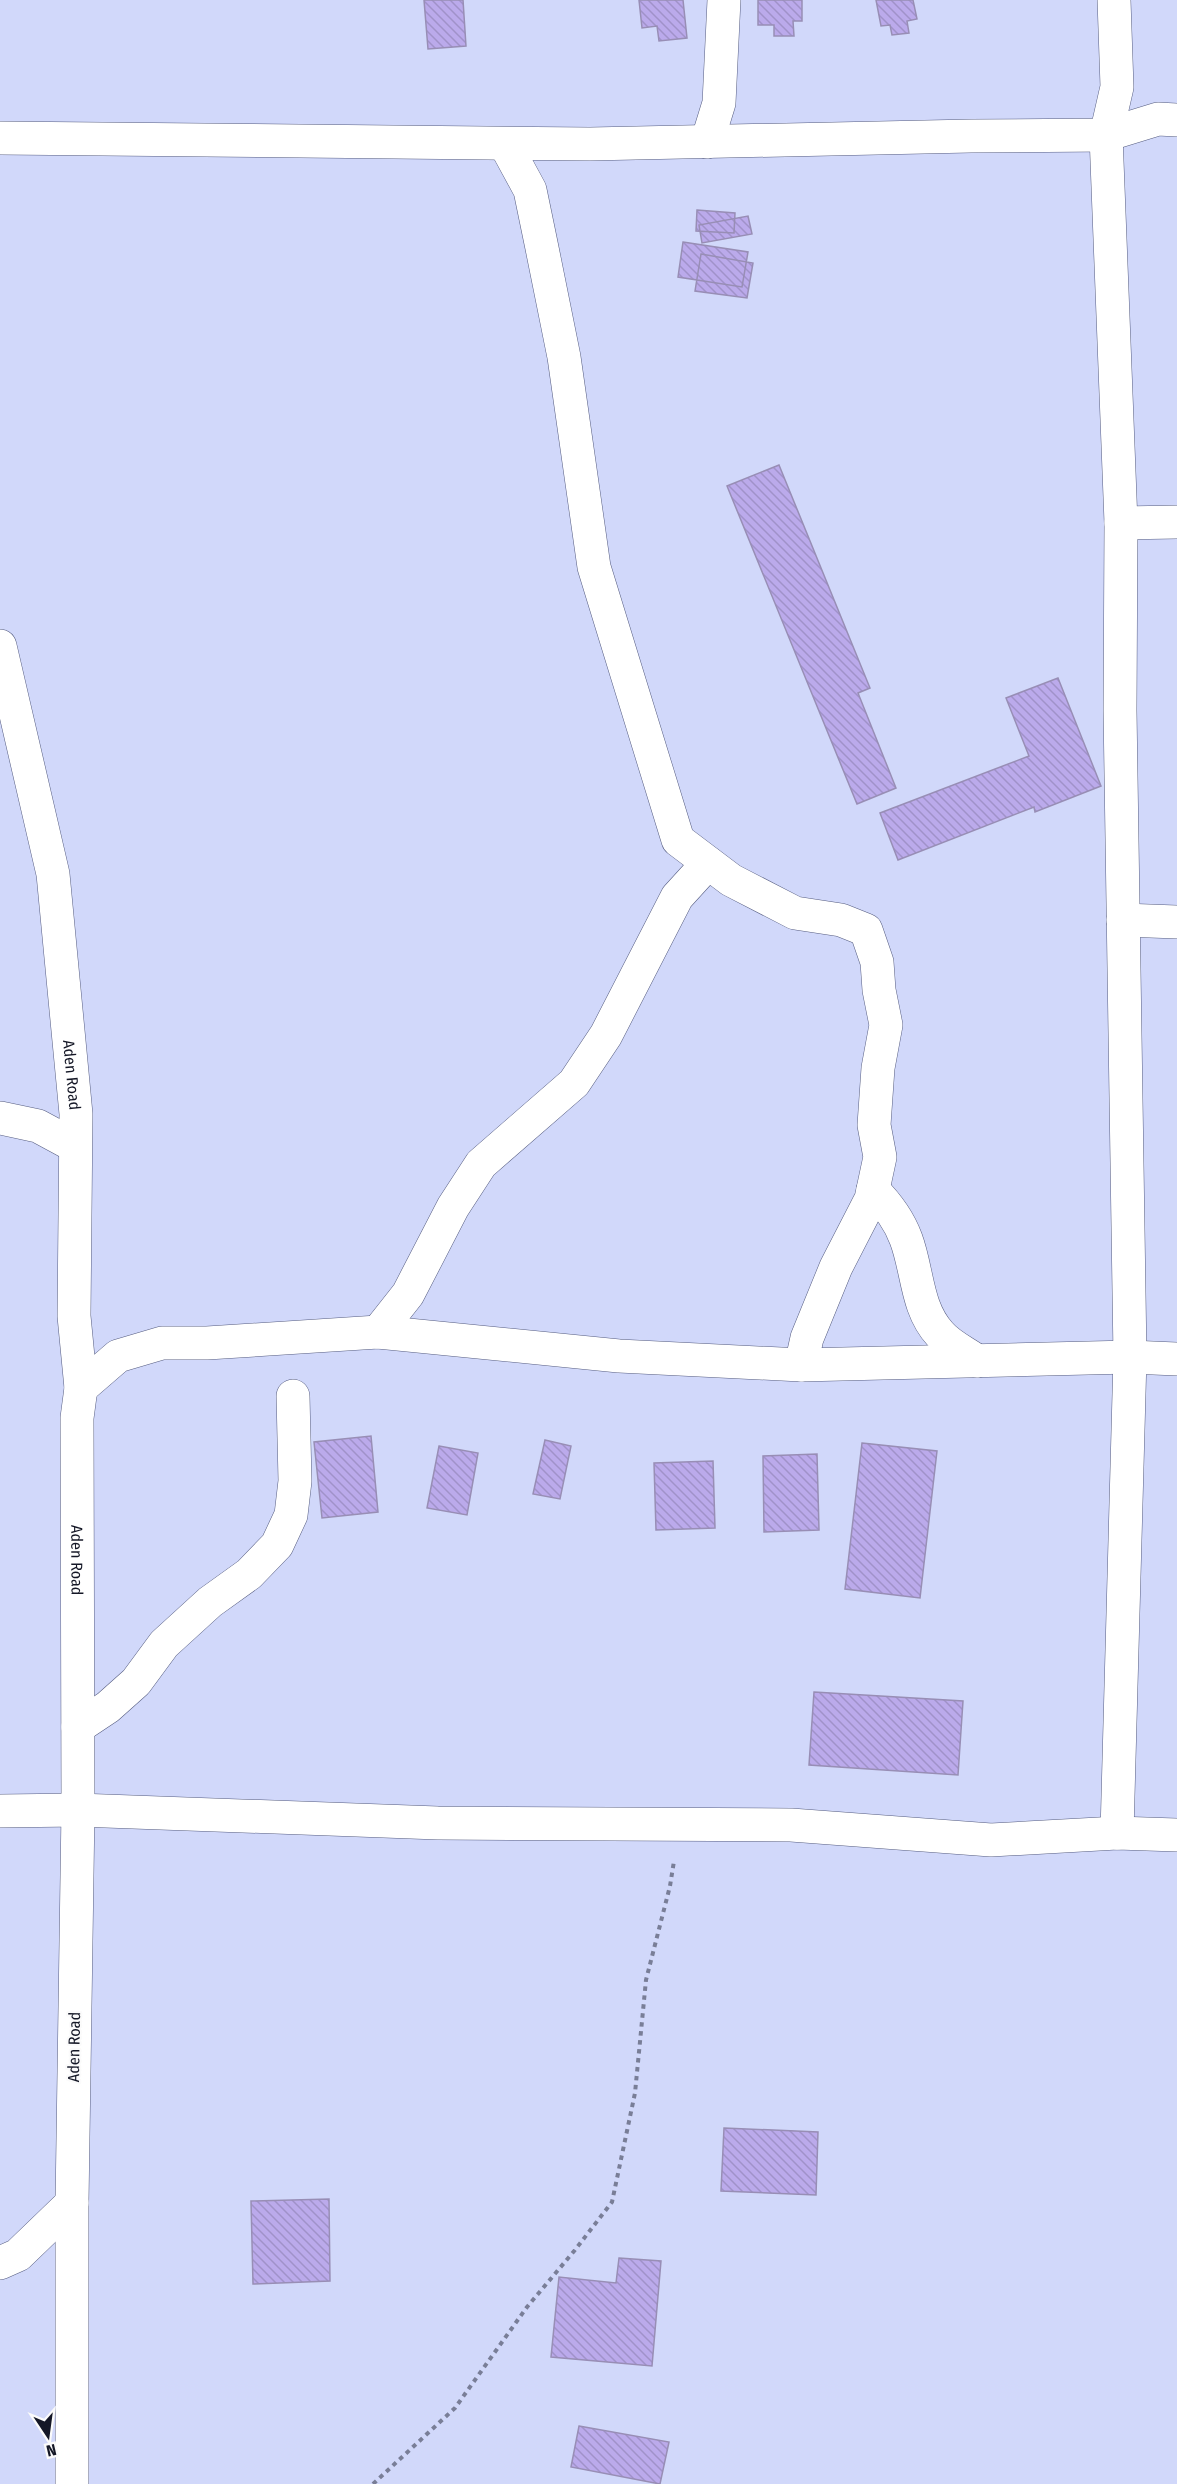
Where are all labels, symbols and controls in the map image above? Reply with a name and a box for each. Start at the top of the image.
street label: Aden Road [59,1039,85,1111]
street label: Aden Road [68,1525,87,1595]
street label: Aden Road [64,2012,84,2082]
north arrow [18,2406,78,2466]
text: N [44,2440,58,2460]

